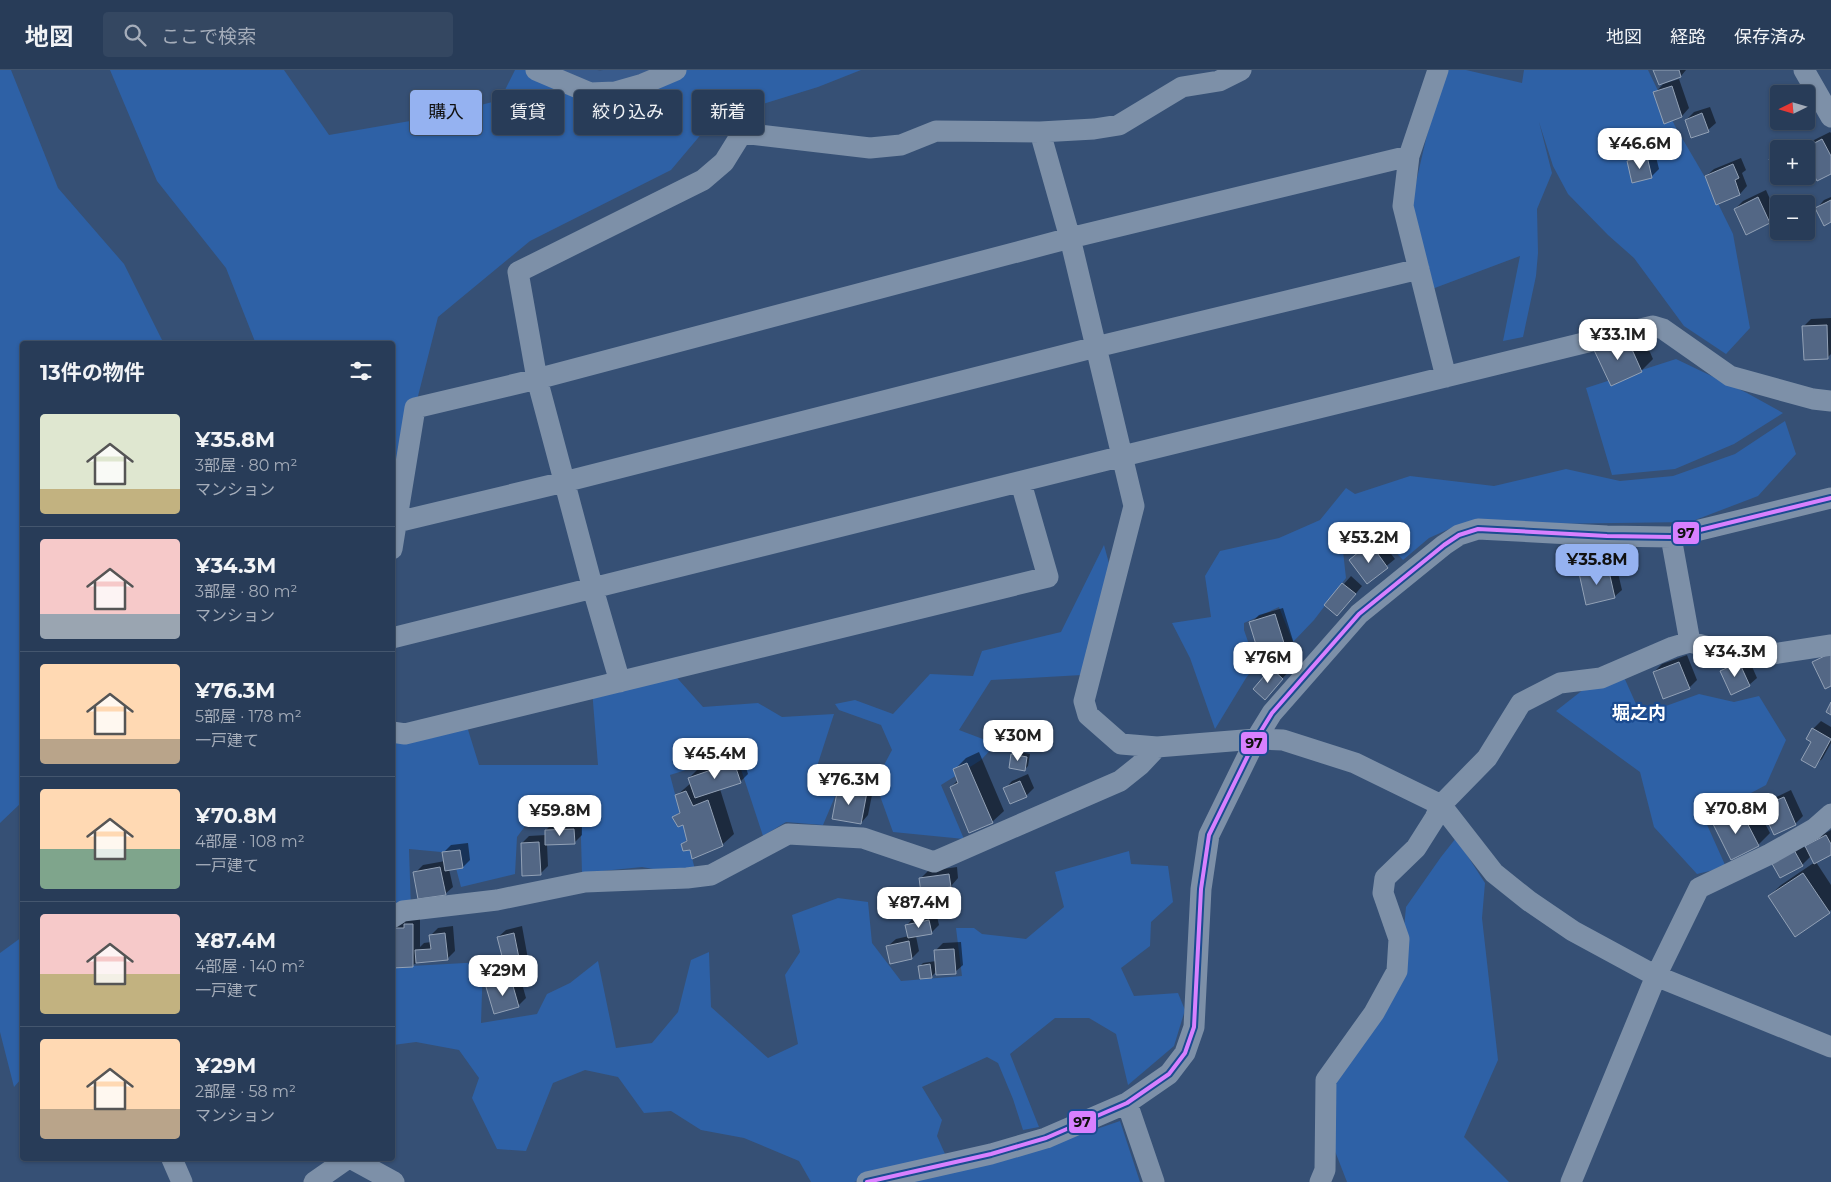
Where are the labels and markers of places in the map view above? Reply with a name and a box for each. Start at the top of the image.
pin: ¥46.6M [1599,128,1681,170]
pin: ¥33.1M [1577,318,1659,361]
pin: ¥53.2M [1328,522,1410,564]
pin: ¥35.8M [1556,544,1638,586]
pin: ¥34.3M [1694,636,1776,678]
pin: ¥76M [1238,642,1298,684]
pin: ¥30M [988,720,1048,762]
pin: ¥45.4M [674,738,756,780]
pin: ¥76.3M [808,764,890,806]
pin: ¥70.8M [1695,792,1777,835]
pin: ¥59.8M [519,794,601,837]
pin: ¥87.4M [878,886,960,929]
pin: ¥29M [473,954,533,997]

